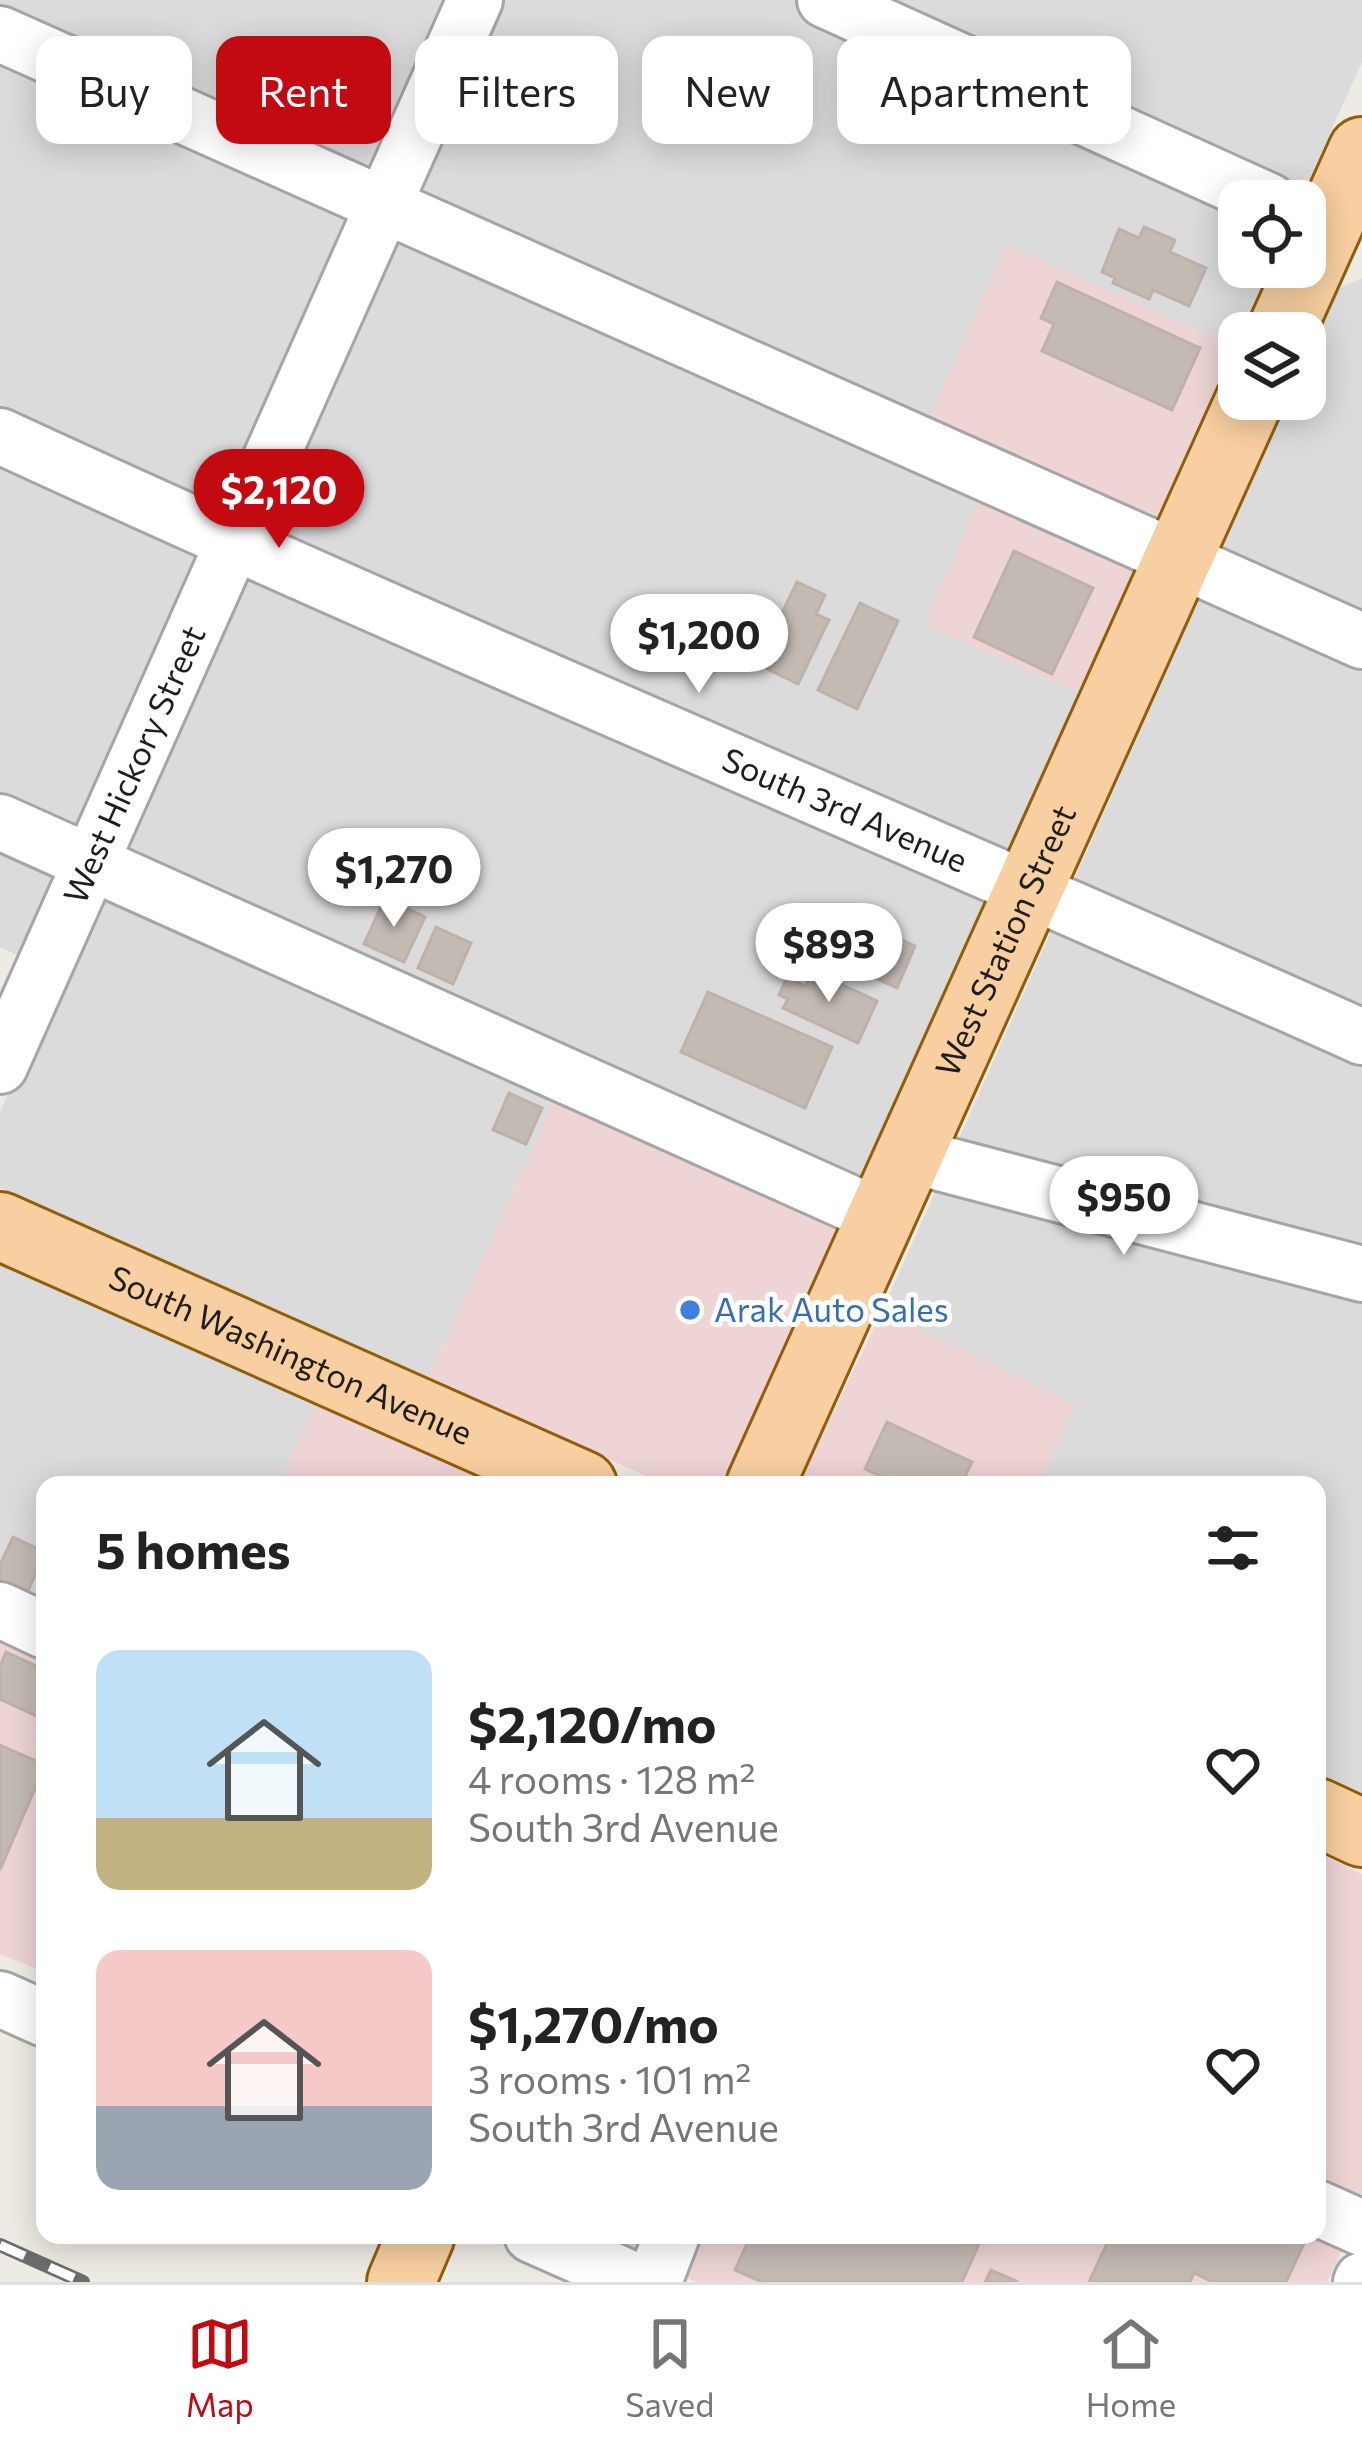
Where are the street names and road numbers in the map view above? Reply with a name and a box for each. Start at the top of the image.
street label: West Hickory Street [53,619,213,909]
street label: South 3rd Avenue [717,737,974,880]
street label: West Station Street [925,798,1083,1082]
street label: South Washington Avenue [103,1255,479,1452]

